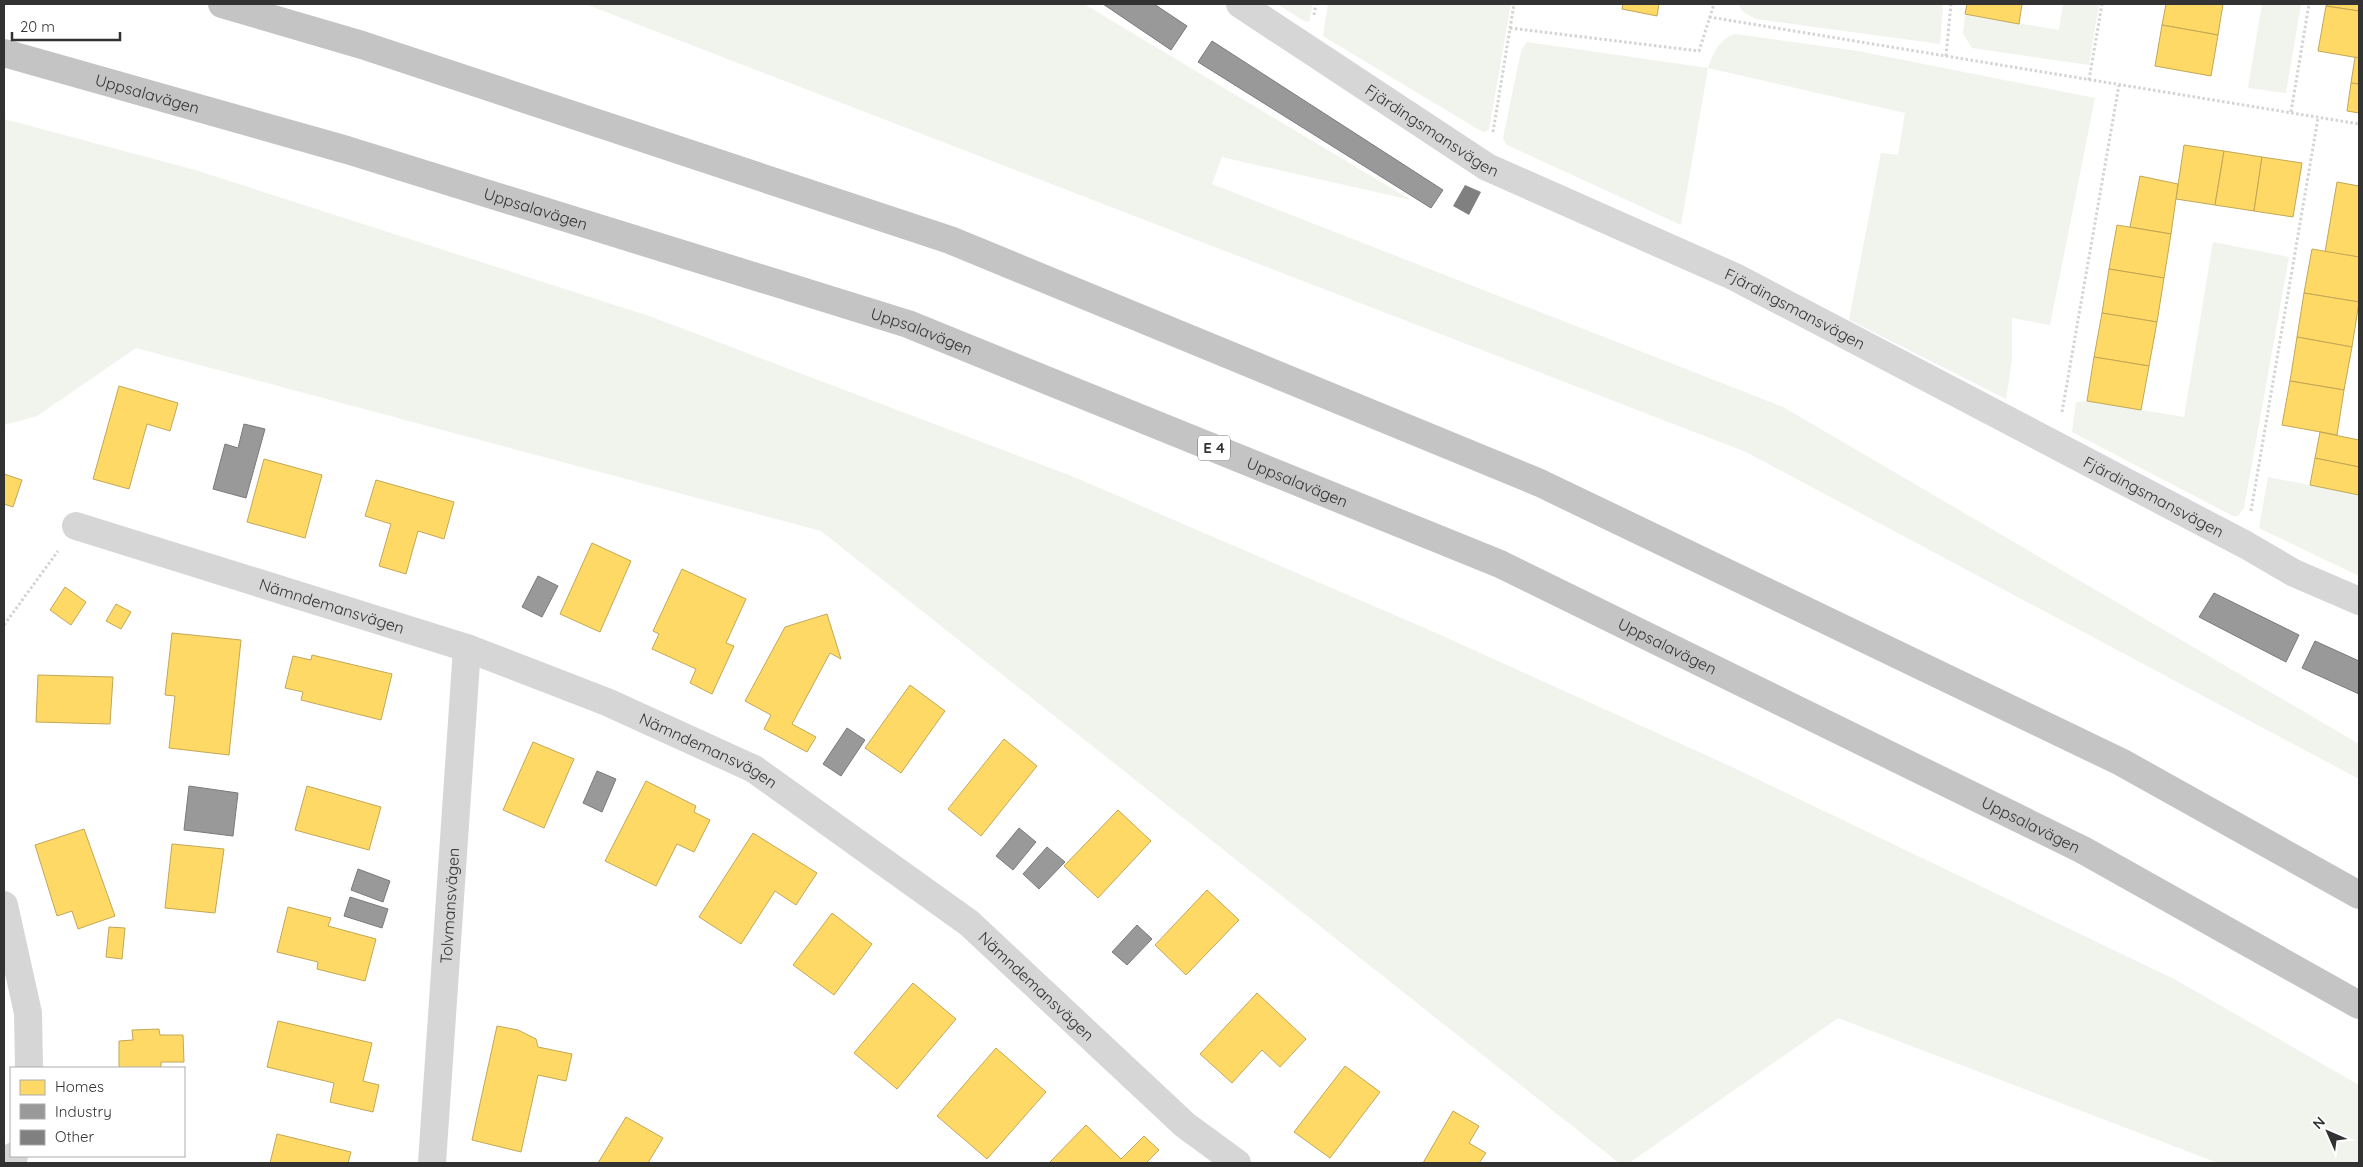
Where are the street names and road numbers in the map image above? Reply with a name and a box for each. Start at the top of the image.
street label: Uppsalavägen [93,69,202,118]
street label: Fjärdingsmansvägen [1361,79,1502,181]
street label: Uppsalavägen [481,183,590,234]
street label: Fjärdingsmansvägen [1722,264,1869,354]
street label: Uppsalavägen [868,303,976,359]
road number: E 4 [1198,436,1230,460]
street label: Uppsalavägen [1244,452,1351,511]
street label: Fjärdingsmansvägen [2080,452,2227,542]
street label: Nämndemansvägen [257,574,407,638]
street label: Uppsalavägen [1615,613,1720,679]
street label: Nämndemansvägen [636,708,781,792]
street label: Uppsalavägen [1978,792,2084,857]
street label: Tolvmansvägen [436,847,463,964]
street label: Nämndemansvägen [974,927,1098,1045]

